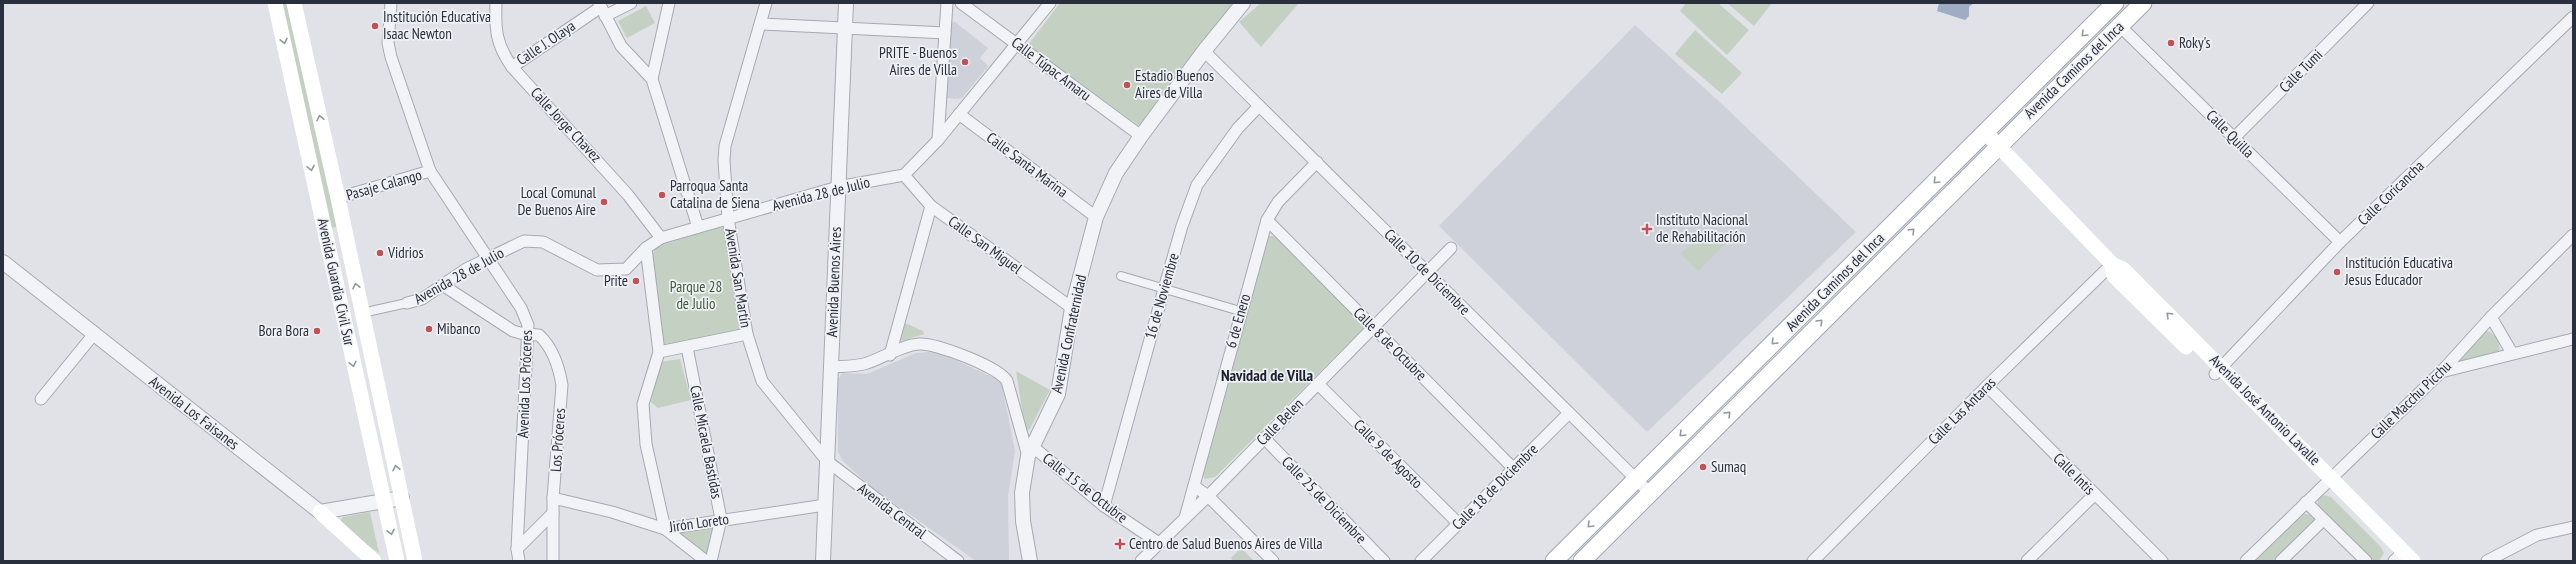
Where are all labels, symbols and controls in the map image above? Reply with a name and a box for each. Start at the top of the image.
place label: Institución Educativa Isaac Newton [383,7,491,43]
street label: Calle J. Olaya [513,16,579,69]
street label: Avenida Caminos del Inca [2020,17,2128,122]
marker: Institución Educativa Isaac Newton [370,21,380,31]
one-way arrow [2081,29,2089,37]
street label: Calle Túpac Amaru [1008,32,1095,105]
place label: Roky's [2179,33,2211,52]
one-way arrow [279,38,287,44]
marker: Roky's [2166,38,2176,48]
place label: PRITE - Buenos Aires de Villa [879,43,957,79]
street label: Calle Tumi [2275,45,2326,96]
marker: PRITE - Buenos Aires de Villa [960,57,970,67]
place label: Estadio Buenos Aires de Villa [1135,66,1214,102]
marker: Estadio Buenos Aires de Villa [1122,80,1132,90]
street label: Calle Jorge Chavez [527,83,606,166]
street label: Calle Quilla [2202,106,2258,162]
one-way arrow [316,115,325,122]
street label: Calle Santa Marina [983,128,1072,201]
street label: Calle Coricancha [2353,156,2428,229]
one-way arrow [307,165,315,171]
street label: Pasaje Calango [344,165,424,204]
street label: Avenida 28 de Julio [770,172,872,215]
place label: Parroqua Santa Catalina de Siena [670,176,760,212]
one-way arrow [1933,176,1941,184]
place label: Local Comunal De Buenos Aire [517,183,596,219]
marker: Parroqua Santa Catalina de Siena [657,190,667,200]
marker: Local Comunal De Buenos Aire [599,197,609,207]
place label: Instituto Nacional de Rehabilitación [1656,210,1749,246]
street label: Calle San Miguel [945,211,1026,278]
street label: Avenida Guardia Civil Sur [314,216,359,348]
marker: Instituto Nacional de Rehabilitación [1641,223,1653,235]
street label: Calle 10 de Diciembre [1380,225,1474,319]
street label: Avenida Buenos Aires [822,226,845,338]
street label: Avenida San Martín [721,227,756,329]
street label: Avenida Caminos del Inca [1781,228,1888,335]
one-way arrow [1907,228,1915,235]
place label: Vidrios [387,243,424,262]
street label: Avenida 28 de Julio [410,243,507,308]
marker: Vidrios [375,248,385,258]
street label: 16 de Noviembre [1140,251,1183,341]
place label: Institución Educativa Jesus Educador [2344,253,2453,289]
marker: Institución Educativa Jesus Educador [2332,267,2342,277]
place label: Prite [604,271,628,290]
street label: Avenida Confraternidad [1047,273,1090,395]
marker: Prite [631,276,641,286]
park label: Parque 28 de Julio [670,277,722,313]
one-way arrow [353,283,361,289]
street label: 6 de Enero [1221,292,1254,350]
street label: Calle 8 de Octubre [1350,303,1431,384]
one-way arrow [2166,312,2174,320]
place label: Mibanco [437,319,480,338]
one-way arrow [1815,320,1823,327]
place label: Bora Bora [259,321,309,340]
marker: Mibanco [424,324,434,334]
marker: Bora Bora [312,326,322,336]
street label: Avenida Los Próceres [513,330,536,438]
one-way arrow [1771,337,1779,345]
street label: Avenida José Antonio Lavalle [2206,350,2325,469]
street label: Calle Macchu Picchu [2366,356,2455,443]
one-way arrow [349,360,357,367]
district label: Navidad de Villa [1221,365,1314,385]
street label: Avenida Los Faisanes [146,372,243,454]
street label: Calle Las Antaras [1924,373,1999,448]
street label: Calle Micaela Bastidas [686,384,727,500]
street label: Calle Belen [1252,394,1307,449]
street label: Los Próceres [546,407,569,473]
one-way arrow [1723,412,1731,419]
street label: Calle 9 de Agosto [1350,415,1427,492]
one-way arrow [1679,429,1687,437]
street label: Calle 18 de Diciembre [1448,440,1542,534]
street label: Calle 15 de Octubre [1039,449,1132,527]
street label: Calle Intis [2049,449,2099,499]
street label: Calle 25 de Diciembre [1278,452,1371,547]
place label: Sumaq [1711,457,1746,476]
marker: Sumaq [1698,462,1708,472]
one-way arrow [392,465,400,471]
street label: Avenida Central [854,479,931,543]
street label: Jirón Loreto [667,509,730,536]
one-way arrow [1587,521,1595,528]
one-way arrow [386,528,394,535]
place label: Centro de Salud Buenos Aires de Villa [1129,534,1322,553]
marker: Centro de Salud Buenos Aires de Villa [1114,538,1126,550]

